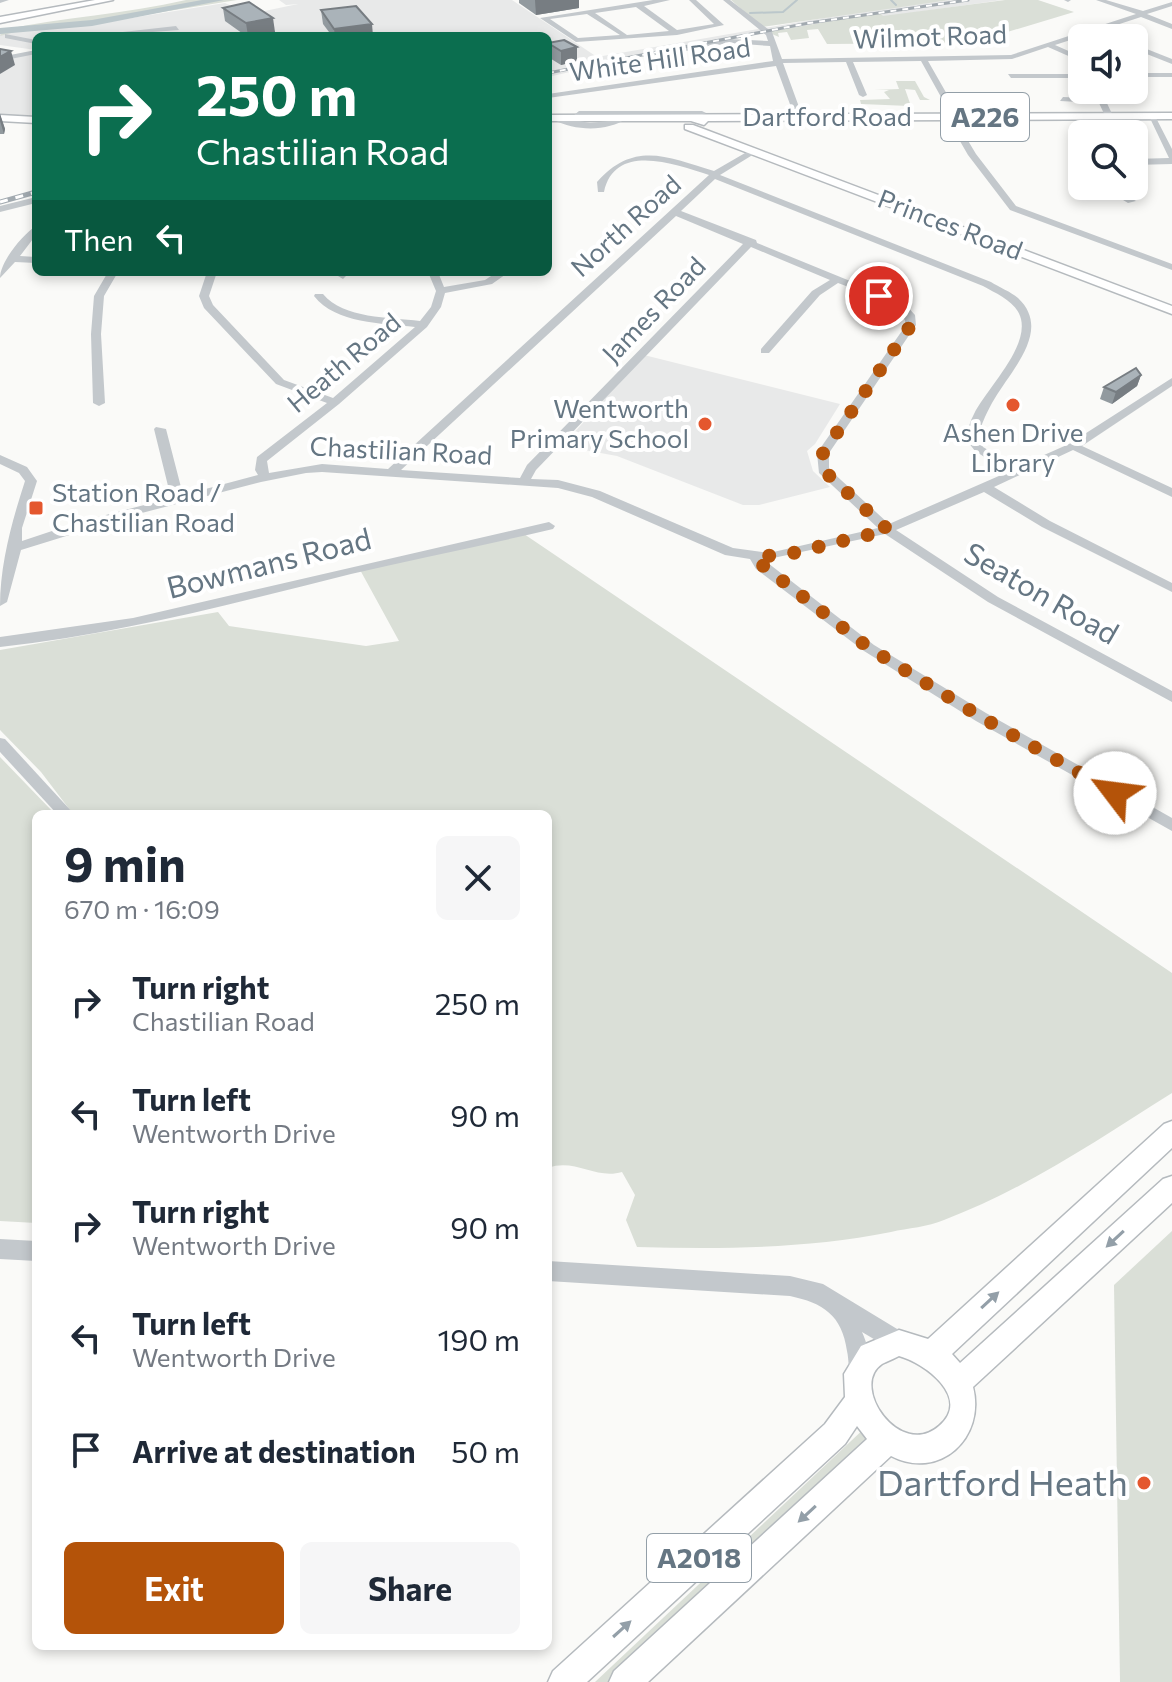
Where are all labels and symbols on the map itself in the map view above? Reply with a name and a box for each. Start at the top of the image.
street label: Wilmot Road [852,17,1008,54]
street label: White Hill Road [567,30,752,87]
road number: A226 [941,93,1029,141]
street label: Dartford Road [742,100,912,131]
street label: North Road [564,168,686,282]
street label: Princes Road [874,182,1027,265]
street label: James Road [595,250,711,368]
pin [845,262,913,330]
street label: Heath Road [280,306,406,418]
place label: Wentworth Primary School [510,392,689,453]
marker: Ashen Drive Library [1004,396,1022,414]
marker: Wentworth Primary School [696,415,714,433]
place label: Ashen Drive Library [942,416,1084,477]
street label: Chastilian Road [309,429,493,470]
place label: Station Road / Chastilian Road [52,476,235,537]
marker: Station Road / Chastilian Road [27,499,45,517]
street label: Bowmans Road [162,518,374,605]
street label: Seaton Road [958,533,1126,651]
position arrow [1073,751,1157,835]
one-way arrow [1105,1230,1124,1248]
one-way arrow [980,1292,999,1310]
place label: Dartford Heath [877,1459,1128,1503]
marker: Dartford Heath [1135,1474,1153,1492]
one-way arrow [798,1504,817,1522]
road number: A2018 [647,1534,751,1582]
one-way arrow [612,1621,631,1639]

